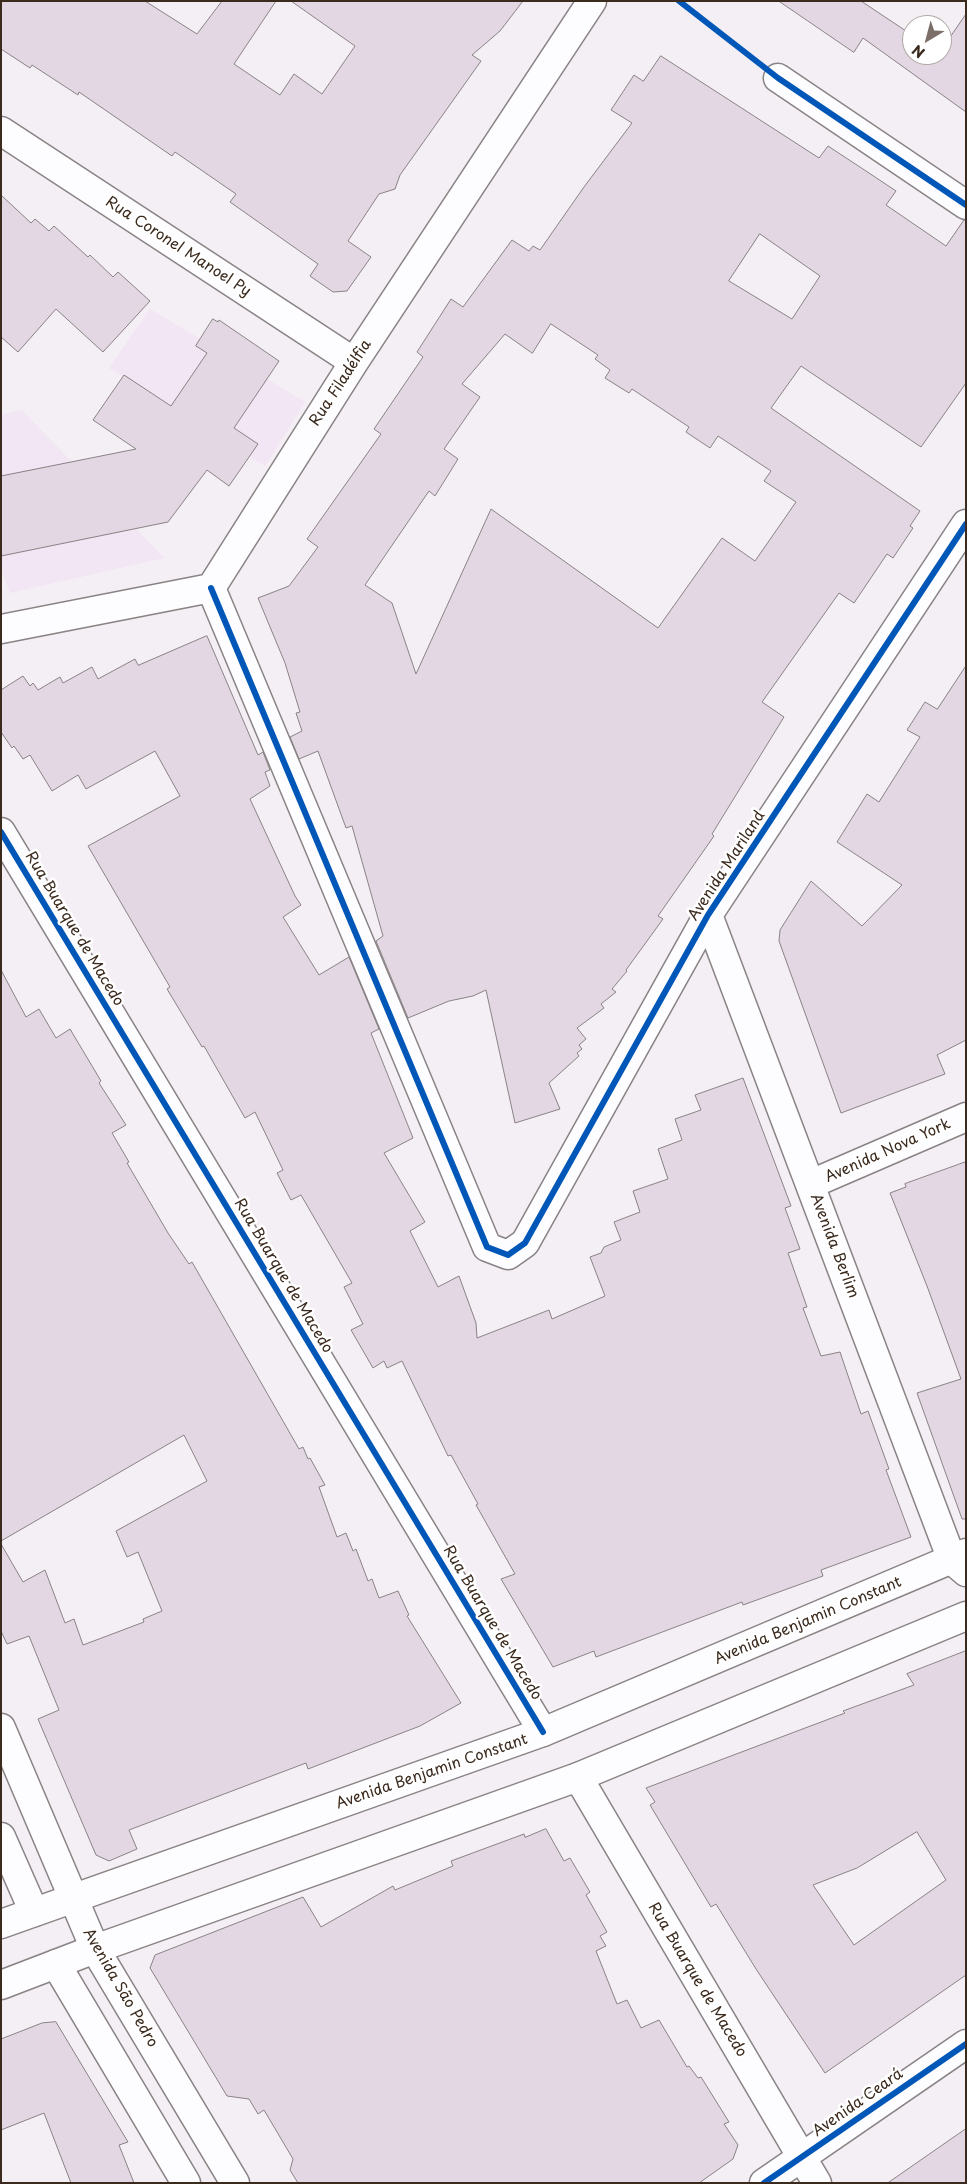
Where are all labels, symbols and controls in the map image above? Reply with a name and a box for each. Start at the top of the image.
north arrow [902,15,952,65]
text: N [908,40,929,63]
street label: Rua Coronel Manoel Py [102,193,254,301]
street label: Rua Filadélfia [306,336,376,430]
street label: Avenida Mariland [685,808,769,924]
street label: Rua Buarque de Macedo [21,849,127,1009]
street label: Avenida Nova York [822,1115,954,1187]
street label: Avenida Berlim [806,1191,862,1301]
street label: Rua Buarque de Macedo [230,1196,336,1356]
street label: Rua Buarque de Macedo [439,1543,545,1703]
street label: Avenida Benjamin Constant [712,1573,904,1669]
street label: Avenida Benjamin Constant [334,1731,530,1813]
street label: Rua Buarque de Macedo [644,1900,750,2060]
street label: Avenida São Pedro [79,1925,161,2051]
street label: Avenida Ceará [809,2065,907,2141]

